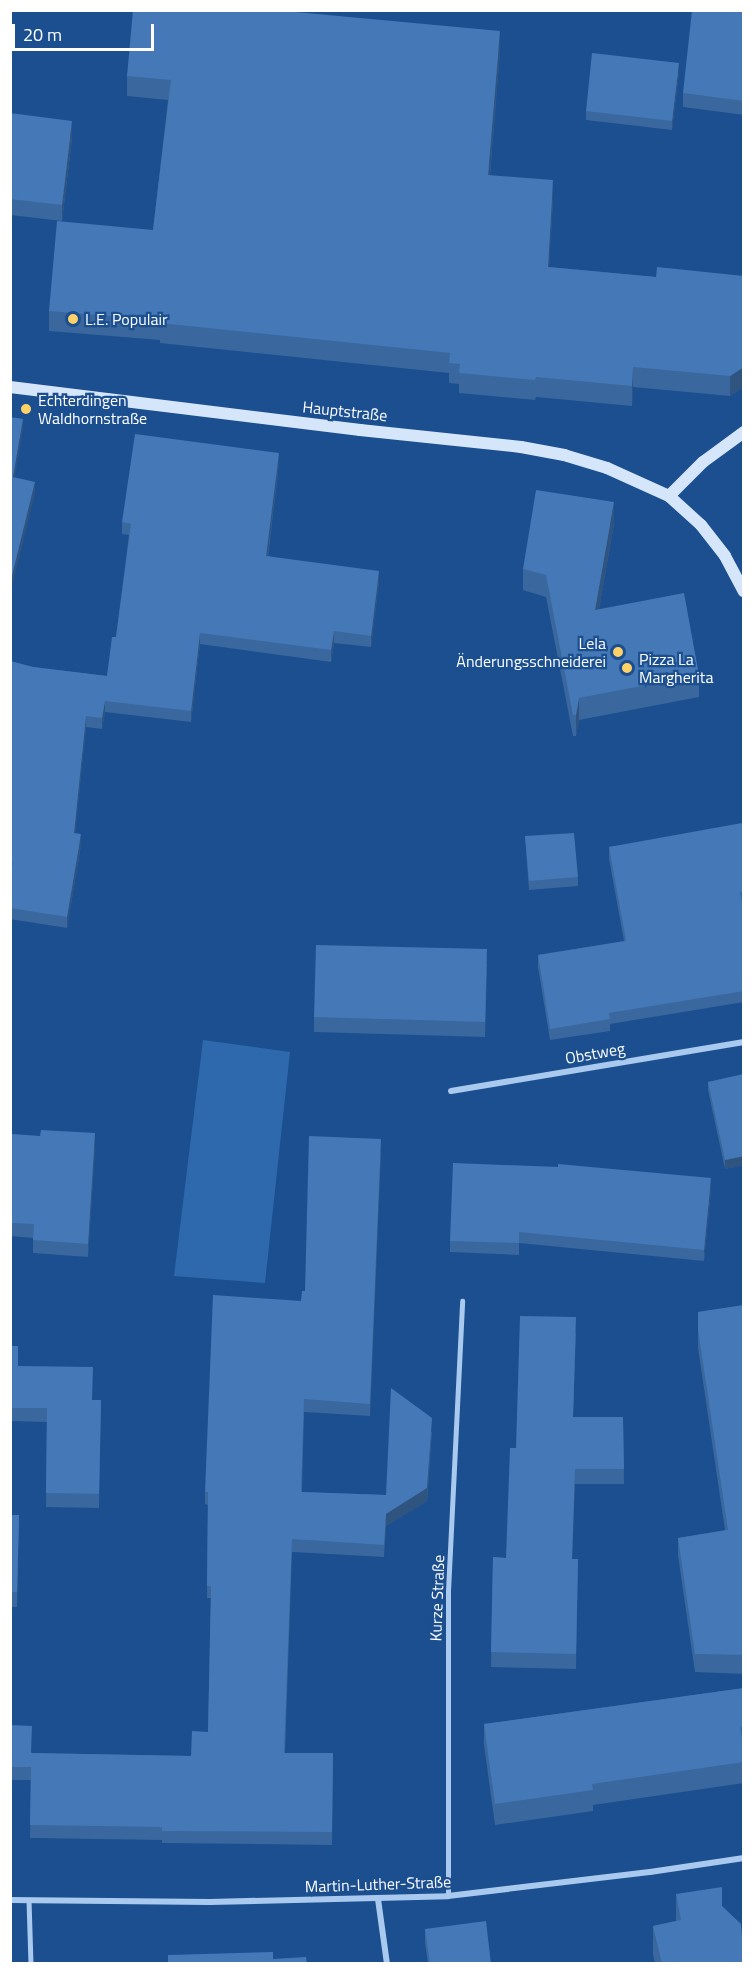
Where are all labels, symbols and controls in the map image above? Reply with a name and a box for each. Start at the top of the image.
scale bar [15,12,158,50]
text: 20 m [23,21,62,48]
place label: L.E. Populair [85,309,167,329]
marker: L.E. Populair [66,312,80,326]
place label: Echterdingen Waldhornstraße [38,390,147,428]
street label: Hauptstraße [302,397,388,425]
marker: Echterdingen Waldhornstraße [19,402,33,416]
place label: Lela Änderungsschneiderei [456,633,606,671]
marker: Lela Änderungsschneiderei [611,645,625,659]
place label: Pizza La Margherita [639,649,713,687]
marker: Pizza La Margherita [620,661,634,675]
street label: Obstweg [564,1038,626,1068]
street label: Kurze Straße [426,1554,448,1642]
street label: Martin-Luther-Straße [305,1872,451,1896]

